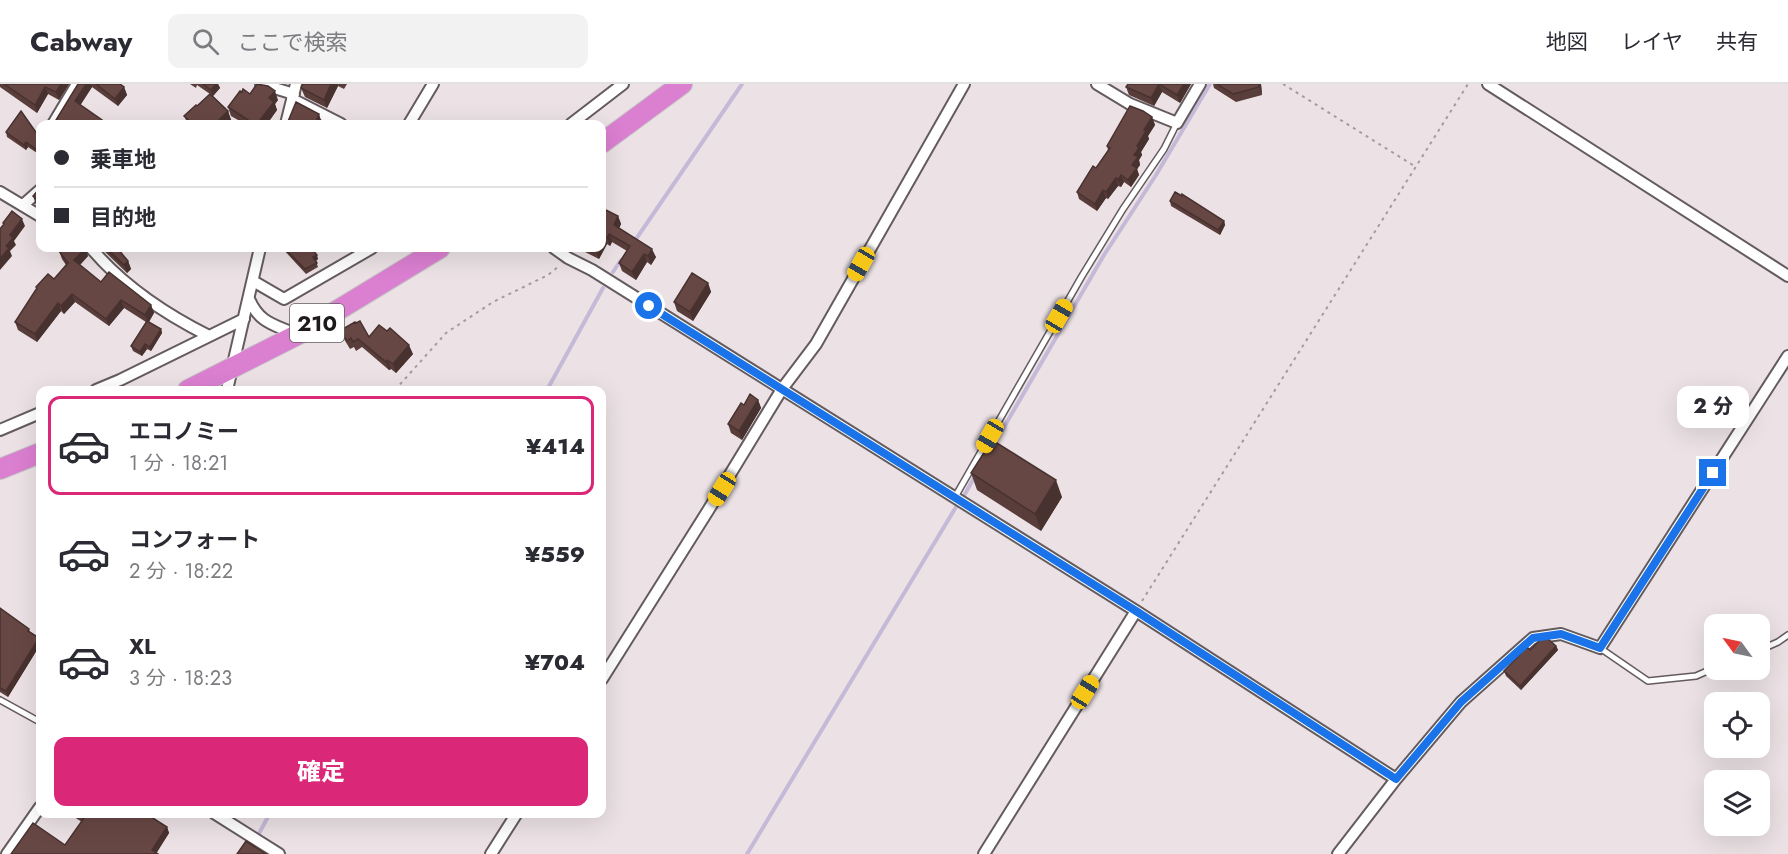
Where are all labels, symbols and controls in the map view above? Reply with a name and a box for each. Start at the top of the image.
search box [168,14,588,68]
text: Cabway [30,21,132,62]
icon: search [189,25,222,58]
text: ここで検索 [237,26,347,58]
text: 地図 [1546,27,1588,57]
text: レイヤ [1621,27,1683,57]
text: 共有 [1716,27,1758,57]
text: 乗車地 [90,143,156,175]
text: 目的地 [90,201,156,233]
car [844,244,878,284]
route start [635,292,662,319]
car [1042,296,1076,336]
road number: 210 [290,304,344,342]
callout: 2 分 [1677,386,1749,428]
text: 2 分 [1693,392,1733,421]
text: エコノミー [129,415,239,447]
car [973,416,1007,456]
icon: car [57,419,111,473]
text: ¥414 [526,430,585,462]
text: 1 分 · 18:21 [129,449,228,478]
route end [1699,459,1726,486]
car [705,469,739,509]
text: コンフォート [129,523,260,555]
icon: car [57,527,111,581]
text: ¥559 [525,538,585,570]
text: 2 分 · 18:22 [129,557,233,586]
north arrow [1704,614,1770,680]
map controls [1704,614,1770,836]
text: XL [129,630,156,662]
icon: car [57,635,111,689]
text: ¥704 [525,646,585,678]
text: 3 分 · 18:23 [129,664,232,693]
car [1068,672,1102,712]
button: locate [1704,692,1770,758]
button: 確定 [54,737,588,806]
button: layers [1704,770,1770,836]

